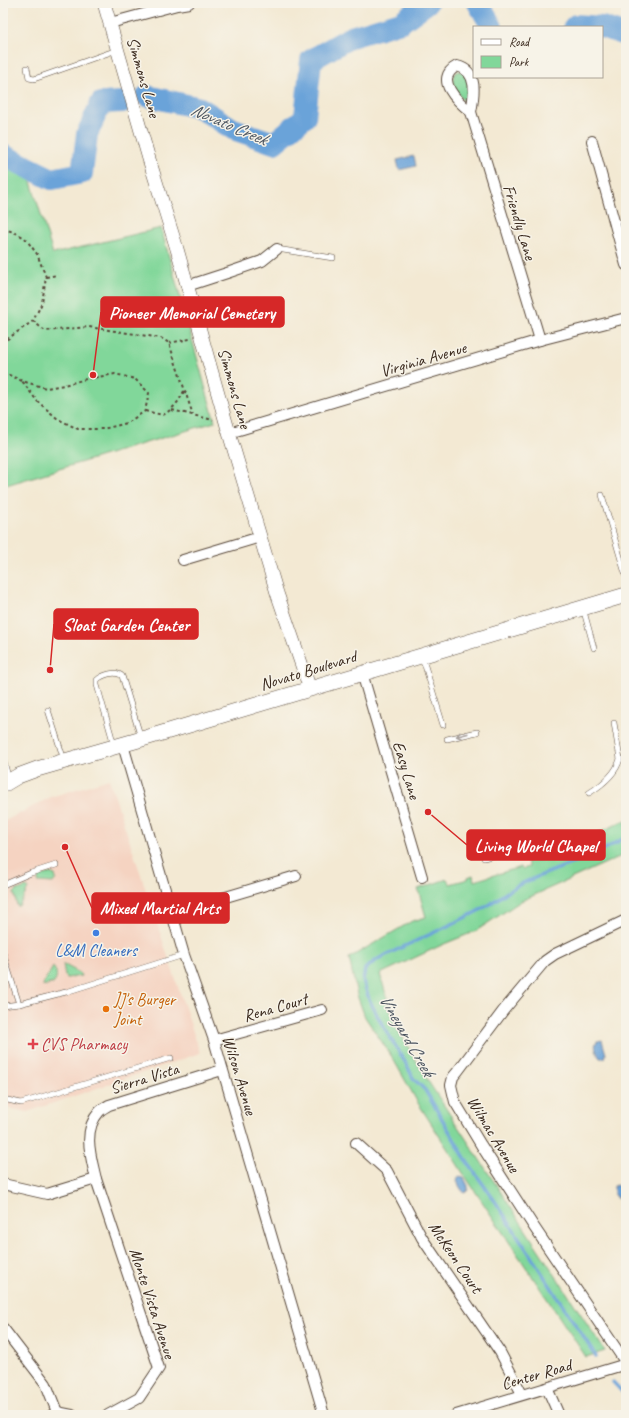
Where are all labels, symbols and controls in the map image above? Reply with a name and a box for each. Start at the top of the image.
legend [473,26,603,78]
text: Road [509,34,531,50]
street label: Simmons Lane [122,35,165,121]
text: Park [509,54,530,70]
water label: Novato Creek [188,98,273,151]
street label: Friendly Lane [498,182,541,264]
callout: Pioneer Memorial Cemetery [101,297,284,327]
text: Pioneer Memorial Cemetery [109,302,277,324]
street label: Virginia Avenue [378,337,470,382]
street label: Simmons Lane [213,346,256,432]
callout: Sloat Garden Center [54,609,198,639]
text: Sloat Garden Center [62,614,192,636]
street label: Novato Boulevard [257,645,361,695]
one-way arrow [456,732,469,740]
street label: Easy Lane [388,739,426,803]
callout: Living World Chapel [467,830,605,860]
text: Living World Chapel [475,835,601,857]
callout: Mixed Martial Arts [92,893,229,923]
text: Mixed Martial Arts [100,897,222,919]
marker: L&M Cleaners [91,928,101,938]
place label: L&M Cleaners [55,940,139,961]
street label: Rena Court [241,988,312,1027]
place label: JJ's Burger Joint [113,989,177,1030]
water label: Vineyard Creek [375,990,441,1083]
marker: JJ's Burger Joint [101,1004,111,1014]
street label: Wilson Avenue [218,1033,262,1119]
place label: CVS Pharmacy [41,1034,128,1055]
marker: CVS Pharmacy [28,1039,38,1049]
street label: Sierra Vista [107,1058,182,1099]
street label: Wilmac Avenue [463,1092,525,1178]
street label: McKeon Court [424,1218,488,1299]
street label: Monte Vista Avenue [125,1245,181,1362]
street label: Center Road [499,1354,576,1394]

